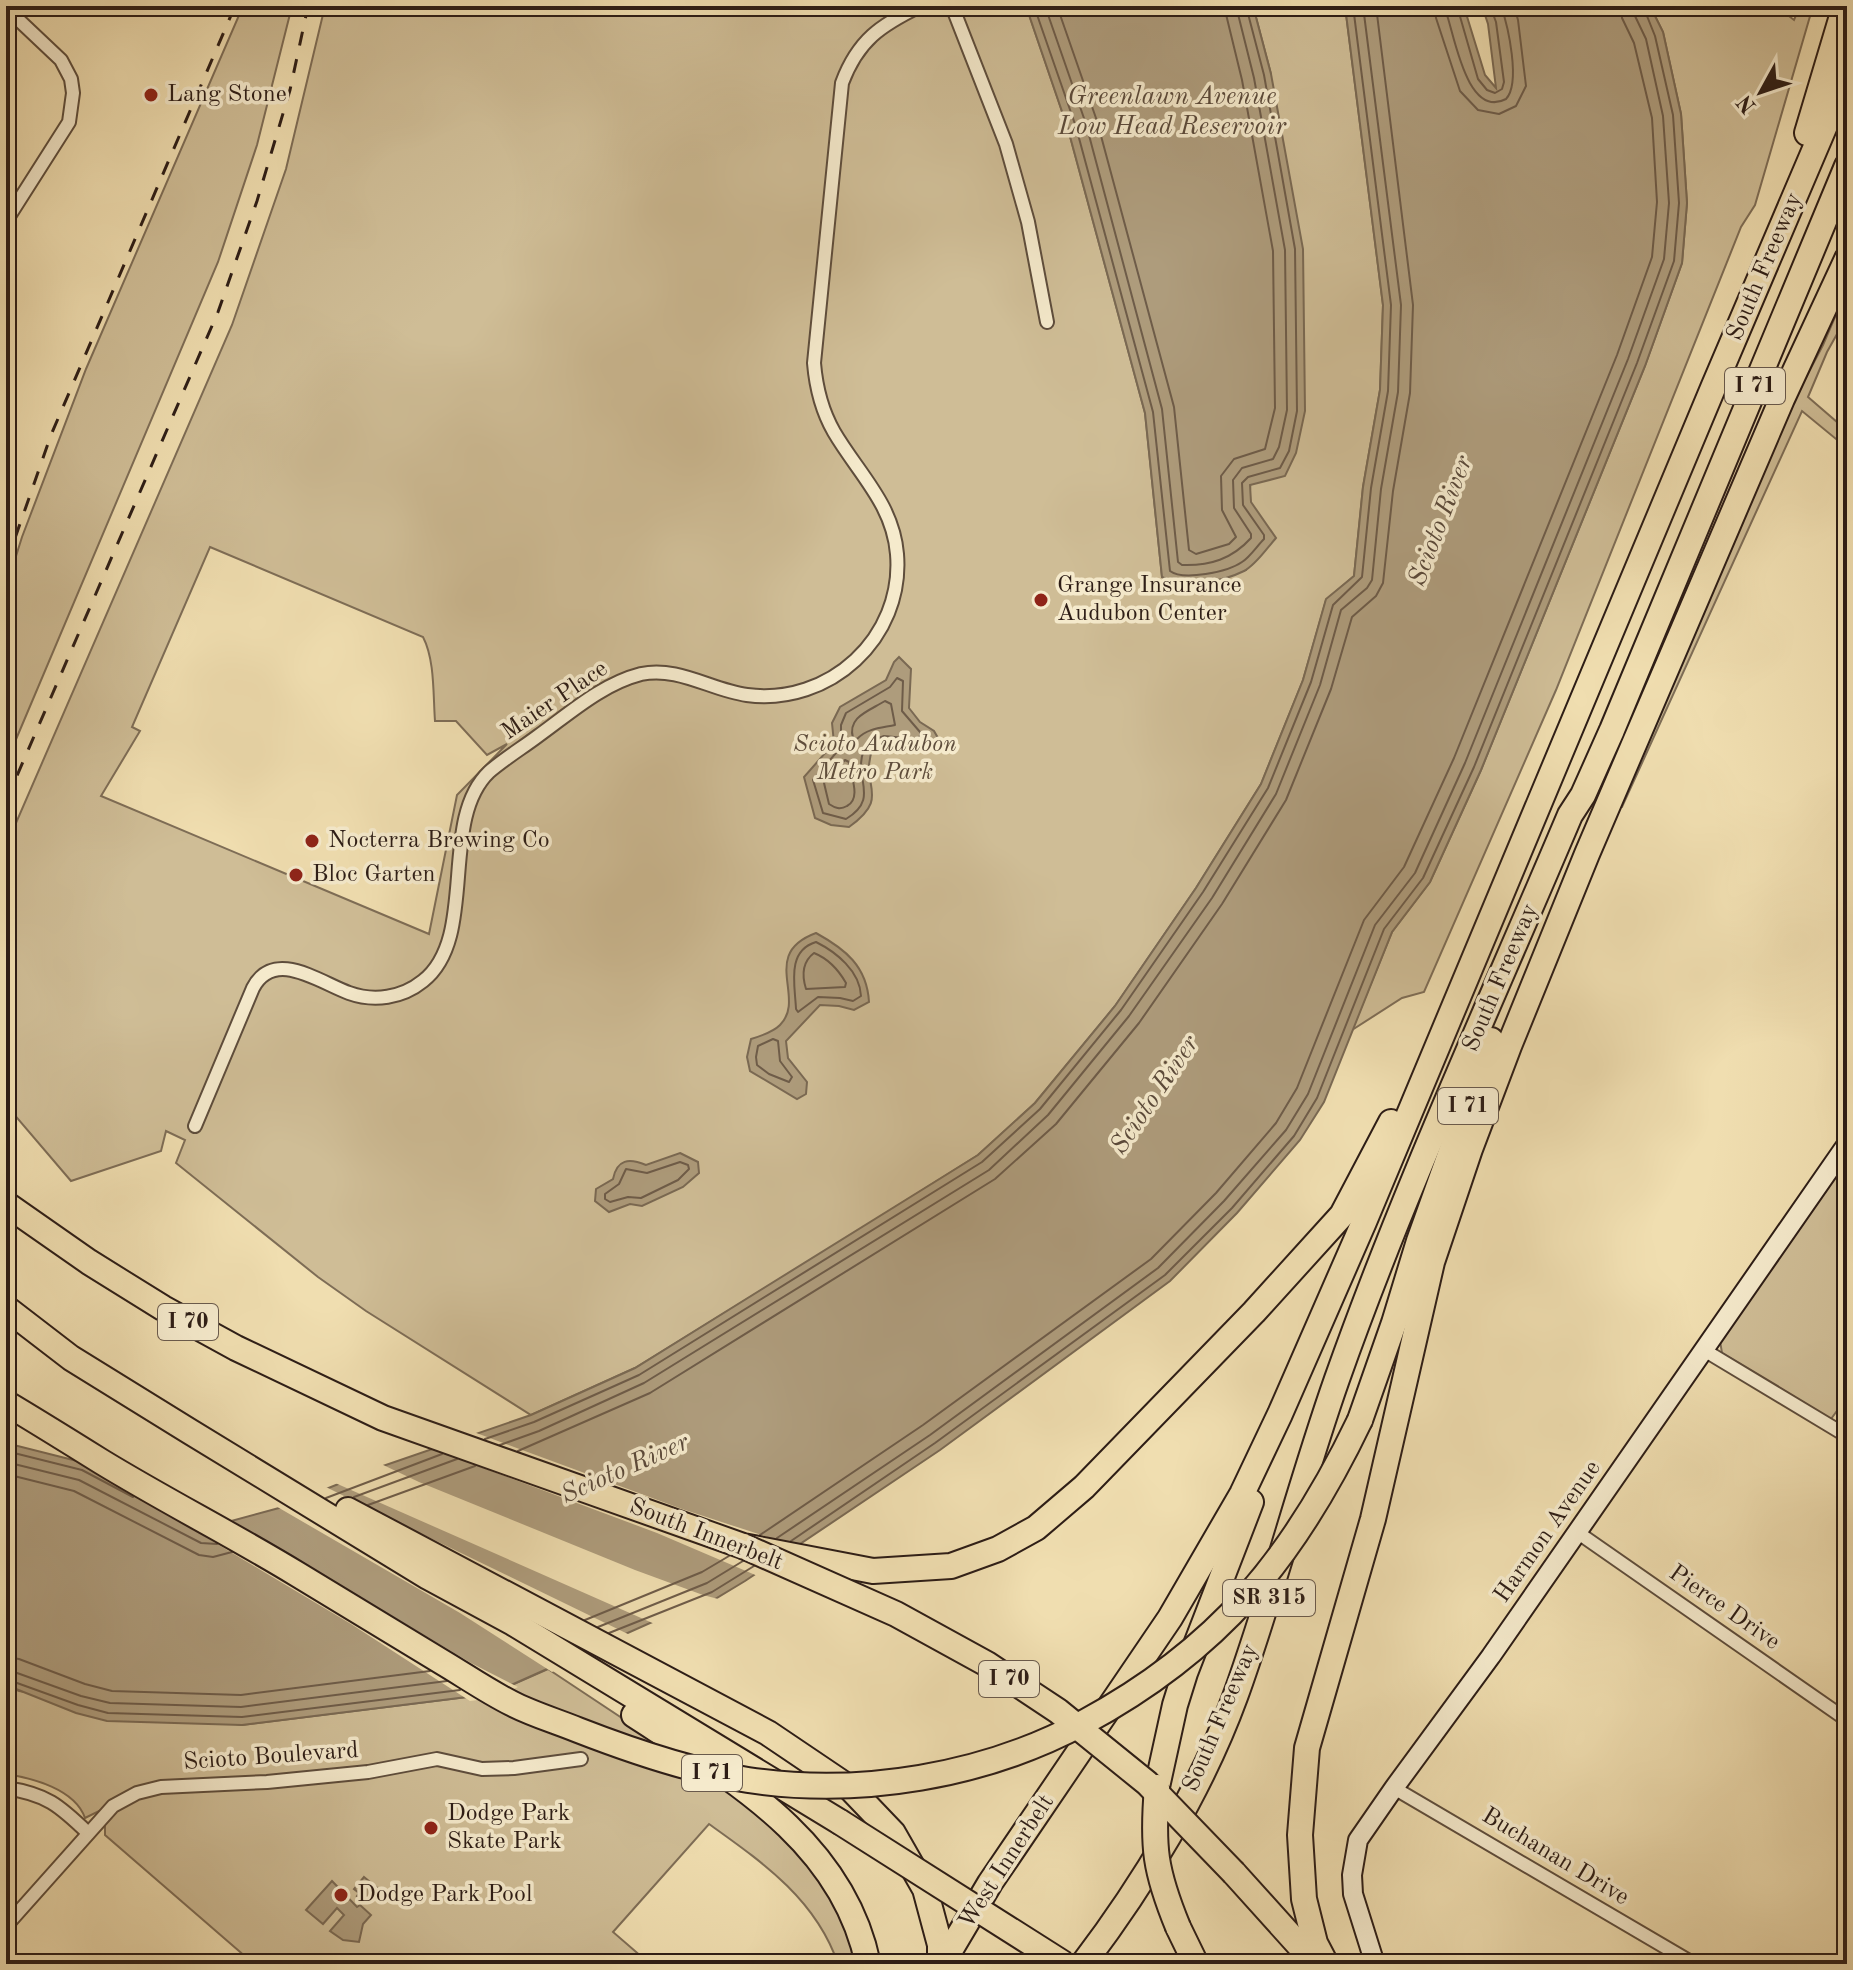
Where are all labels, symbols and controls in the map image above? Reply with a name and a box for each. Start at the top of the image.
north arrow [1721,52,1801,132]
place label: Lang Stone [167,83,287,107]
water label: Greenlawn Avenue Low Head Reservoir [1057,84,1287,140]
marker: Lang Stone [142,86,160,104]
text: N [1733,90,1761,117]
street label: South Freeway [1723,189,1807,344]
road number: I 71 [1725,368,1785,404]
water label: Scioto River [1404,452,1478,590]
place label: Grange Insurance Audubon Center [1057,574,1241,626]
marker: Grange Insurance Audubon Center [1032,591,1050,609]
street label: Maier Place [498,657,612,745]
park label: Scioto Audubon Metro Park [793,733,957,785]
place label: Nocterra Brewing Co [328,829,550,853]
marker: Nocterra Brewing Co [303,832,321,850]
place label: Bloc Garten [312,863,436,887]
marker: Bloc Garten [287,866,305,884]
street label: South Freeway [1459,900,1543,1055]
water label: Scioto River [1106,1030,1205,1159]
road number: I 71 [1438,1088,1498,1124]
road number: I 70 [158,1304,218,1340]
water label: Scioto River [557,1429,694,1509]
street label: Harmon Avenue [1490,1457,1606,1607]
street label: South Innerbelt [626,1495,786,1575]
street label: Pierce Drive [1664,1561,1784,1655]
road number: SR 315 [1223,1580,1315,1616]
street label: South Freeway [1179,1640,1263,1795]
road number: I 70 [979,1661,1039,1697]
street label: Scioto Boulevard [183,1739,359,1775]
road number: I 71 [682,1755,742,1791]
street label: West Innerbelt [955,1791,1059,1933]
place label: Dodge Park Skate Park [447,1802,570,1854]
street label: Buchanan Drive [1477,1804,1633,1910]
marker: Dodge Park Skate Park [422,1819,440,1837]
place label: Dodge Park Pool [357,1883,532,1907]
marker: Dodge Park Pool [332,1886,350,1904]

